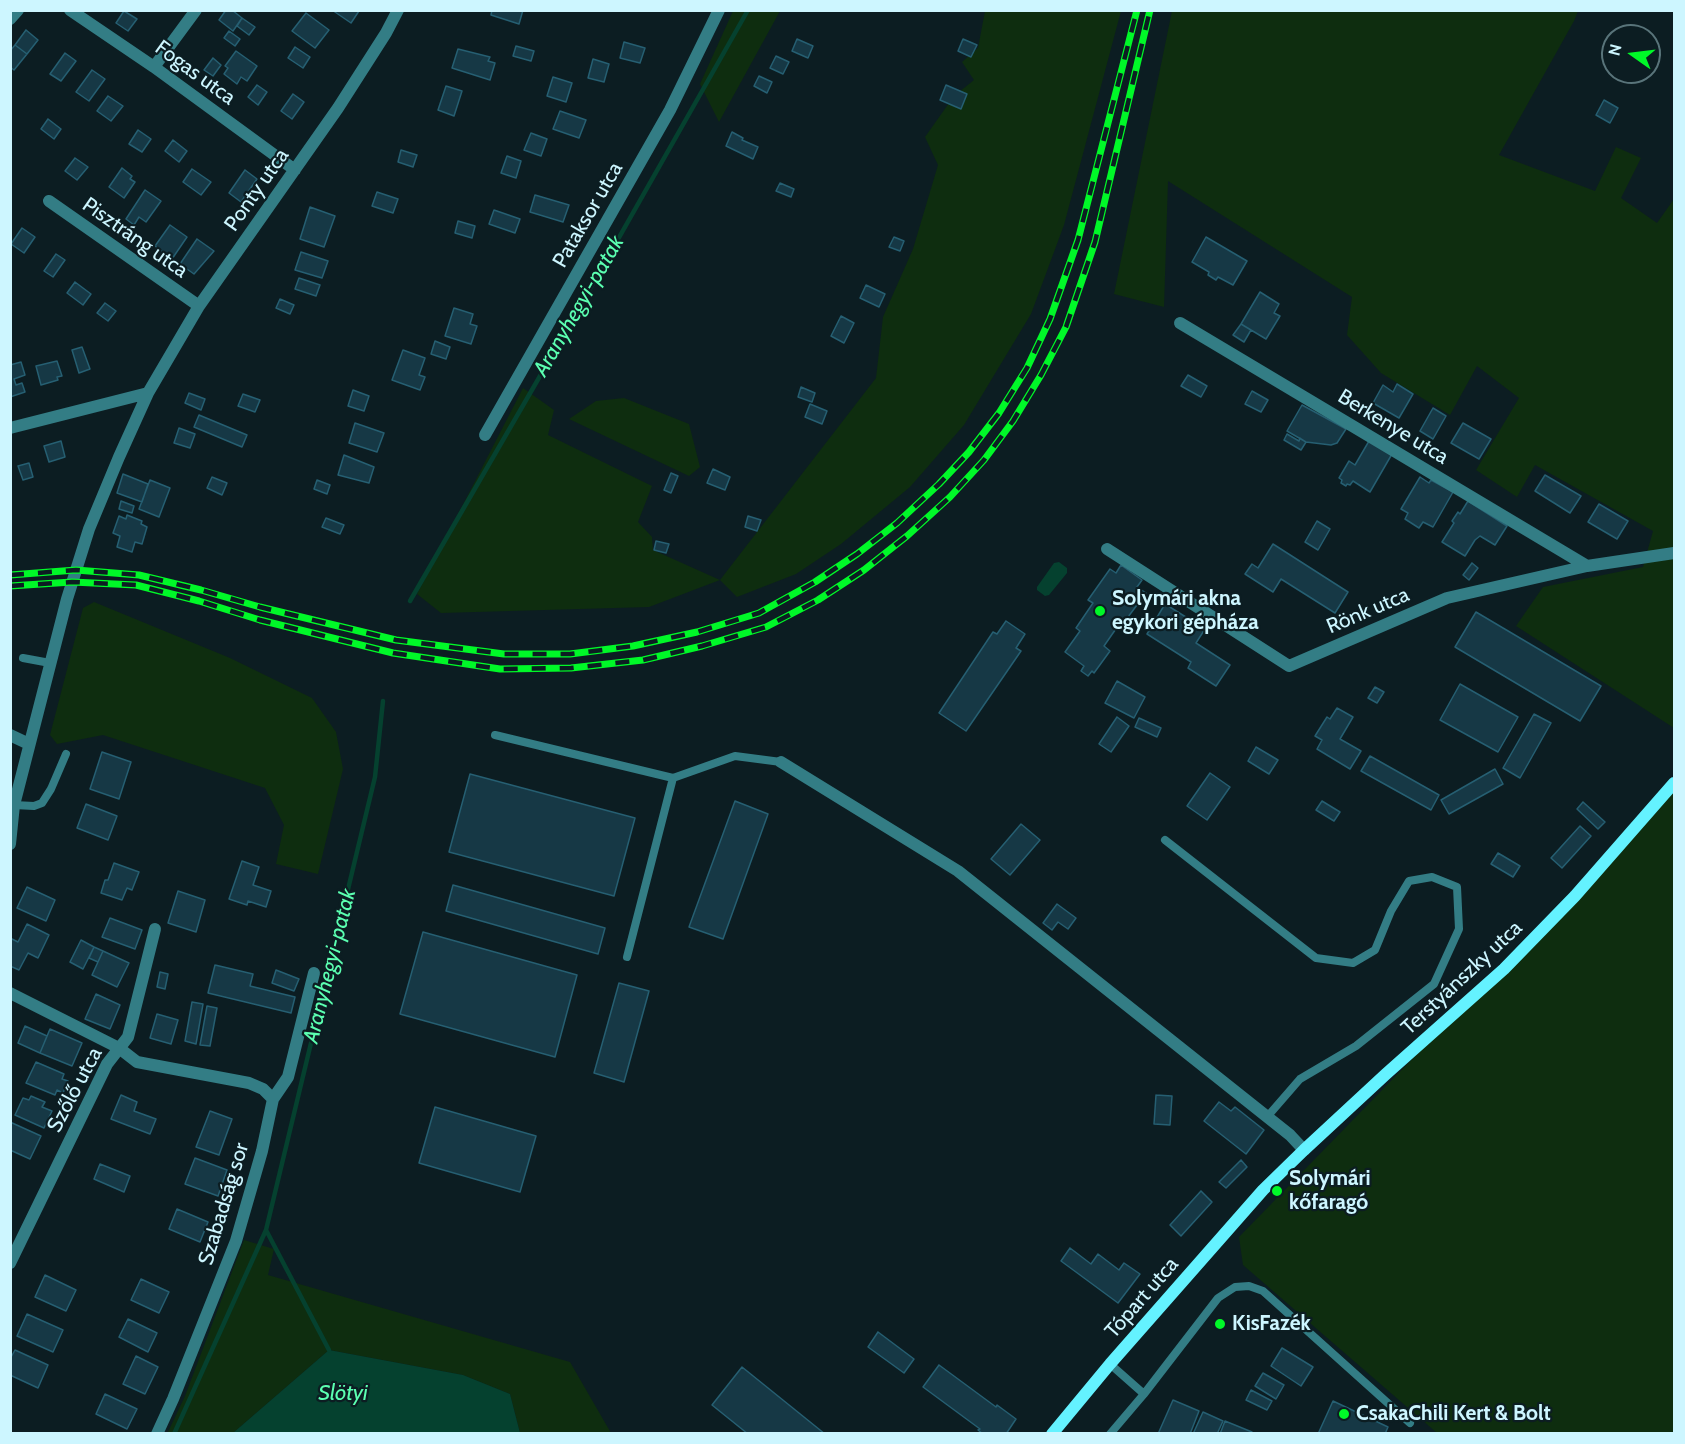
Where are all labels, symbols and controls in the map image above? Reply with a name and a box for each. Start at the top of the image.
north arrow [1601,24,1661,84]
street label: Fogas utca [150,35,240,111]
text: N [1604,42,1626,58]
street label: Ponty utca [219,144,295,236]
street label: Pataksor utca [548,158,628,272]
street label: Pisztráng utca [77,192,193,284]
water label: Aranyhegyi-patak [528,231,630,381]
street label: Berkenye utca [1333,384,1453,470]
street label: Rönk utca [1323,582,1413,640]
place label: Solymári akna egykori gépháza [1112,586,1259,636]
marker: Solymári akna egykori gépháza [1093,604,1107,618]
water label: Aranyhegyi-patak [298,886,362,1046]
street label: Terstyánszky utca [1396,916,1528,1040]
street label: Szőlő utca [42,1043,108,1137]
street label: Szabadság sor [194,1140,254,1268]
place label: Solymári kőfaragó [1289,1166,1371,1216]
marker: Solymári kőfaragó [1270,1184,1284,1198]
street label: Tópart utca [1100,1252,1184,1344]
place label: KisFazék [1232,1311,1311,1337]
marker: KisFazék [1213,1317,1227,1331]
water label: Slötyi [318,1381,368,1407]
place label: CsakaChili Kert & Bolt [1356,1401,1551,1427]
marker: CsakaChili Kert & Bolt [1337,1407,1351,1421]

